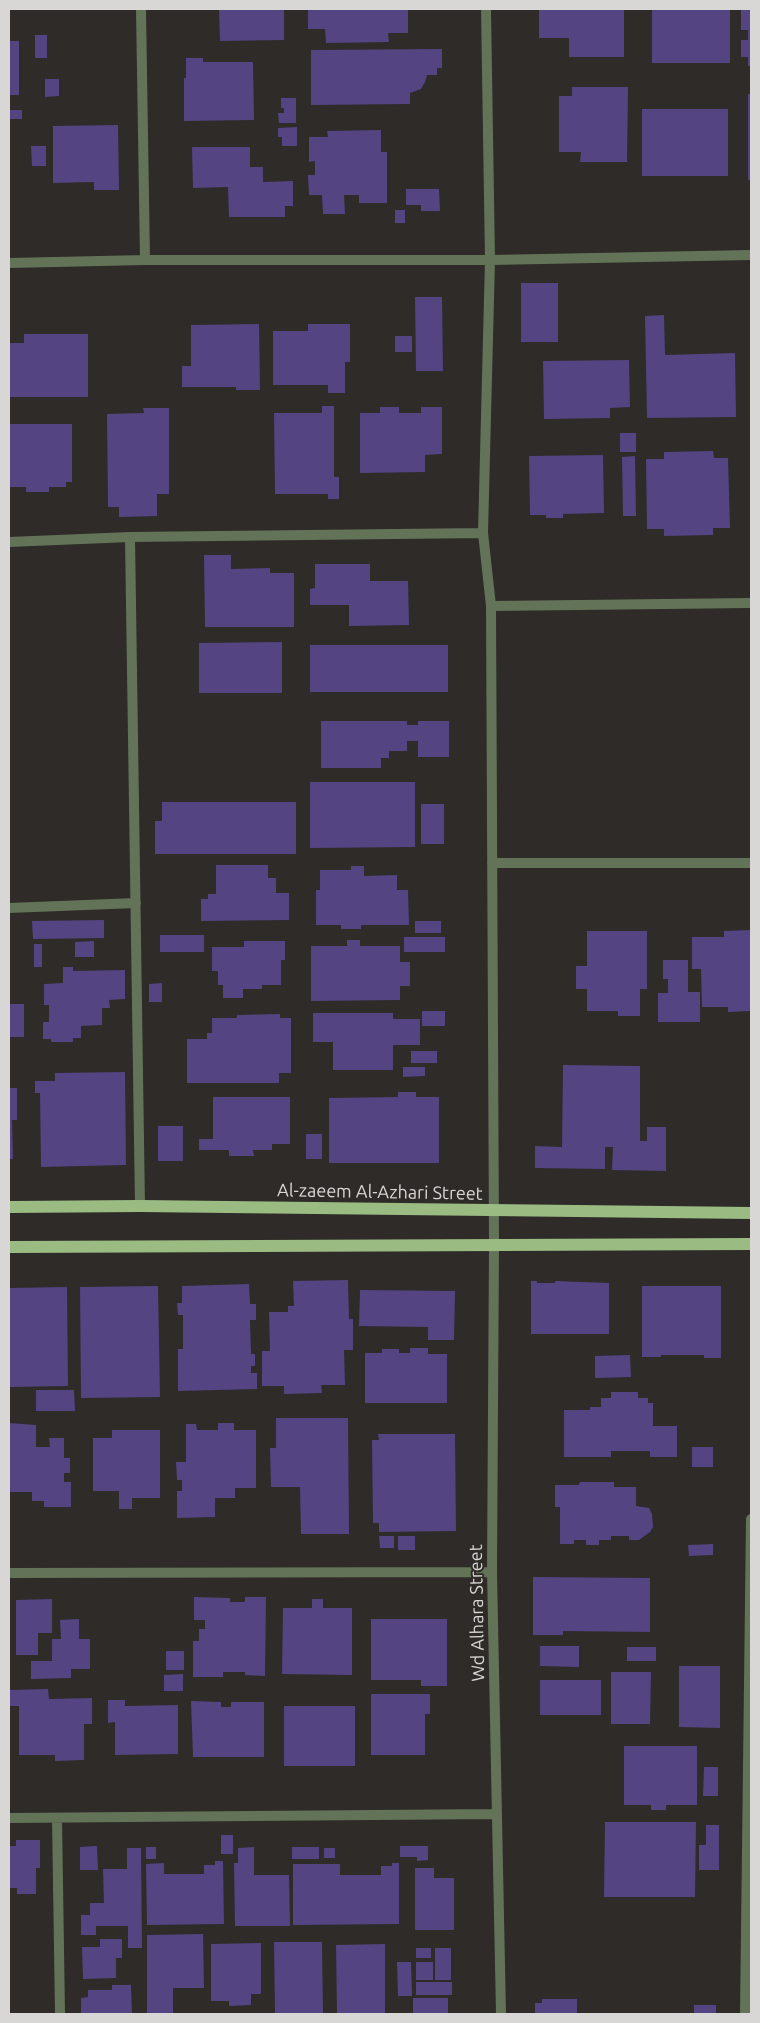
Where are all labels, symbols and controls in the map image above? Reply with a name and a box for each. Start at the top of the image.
street label: Al-zaeem Al-Azhari Street [277,1179,483,1205]
street label: Wd Alhara Street [465,1544,489,1682]

